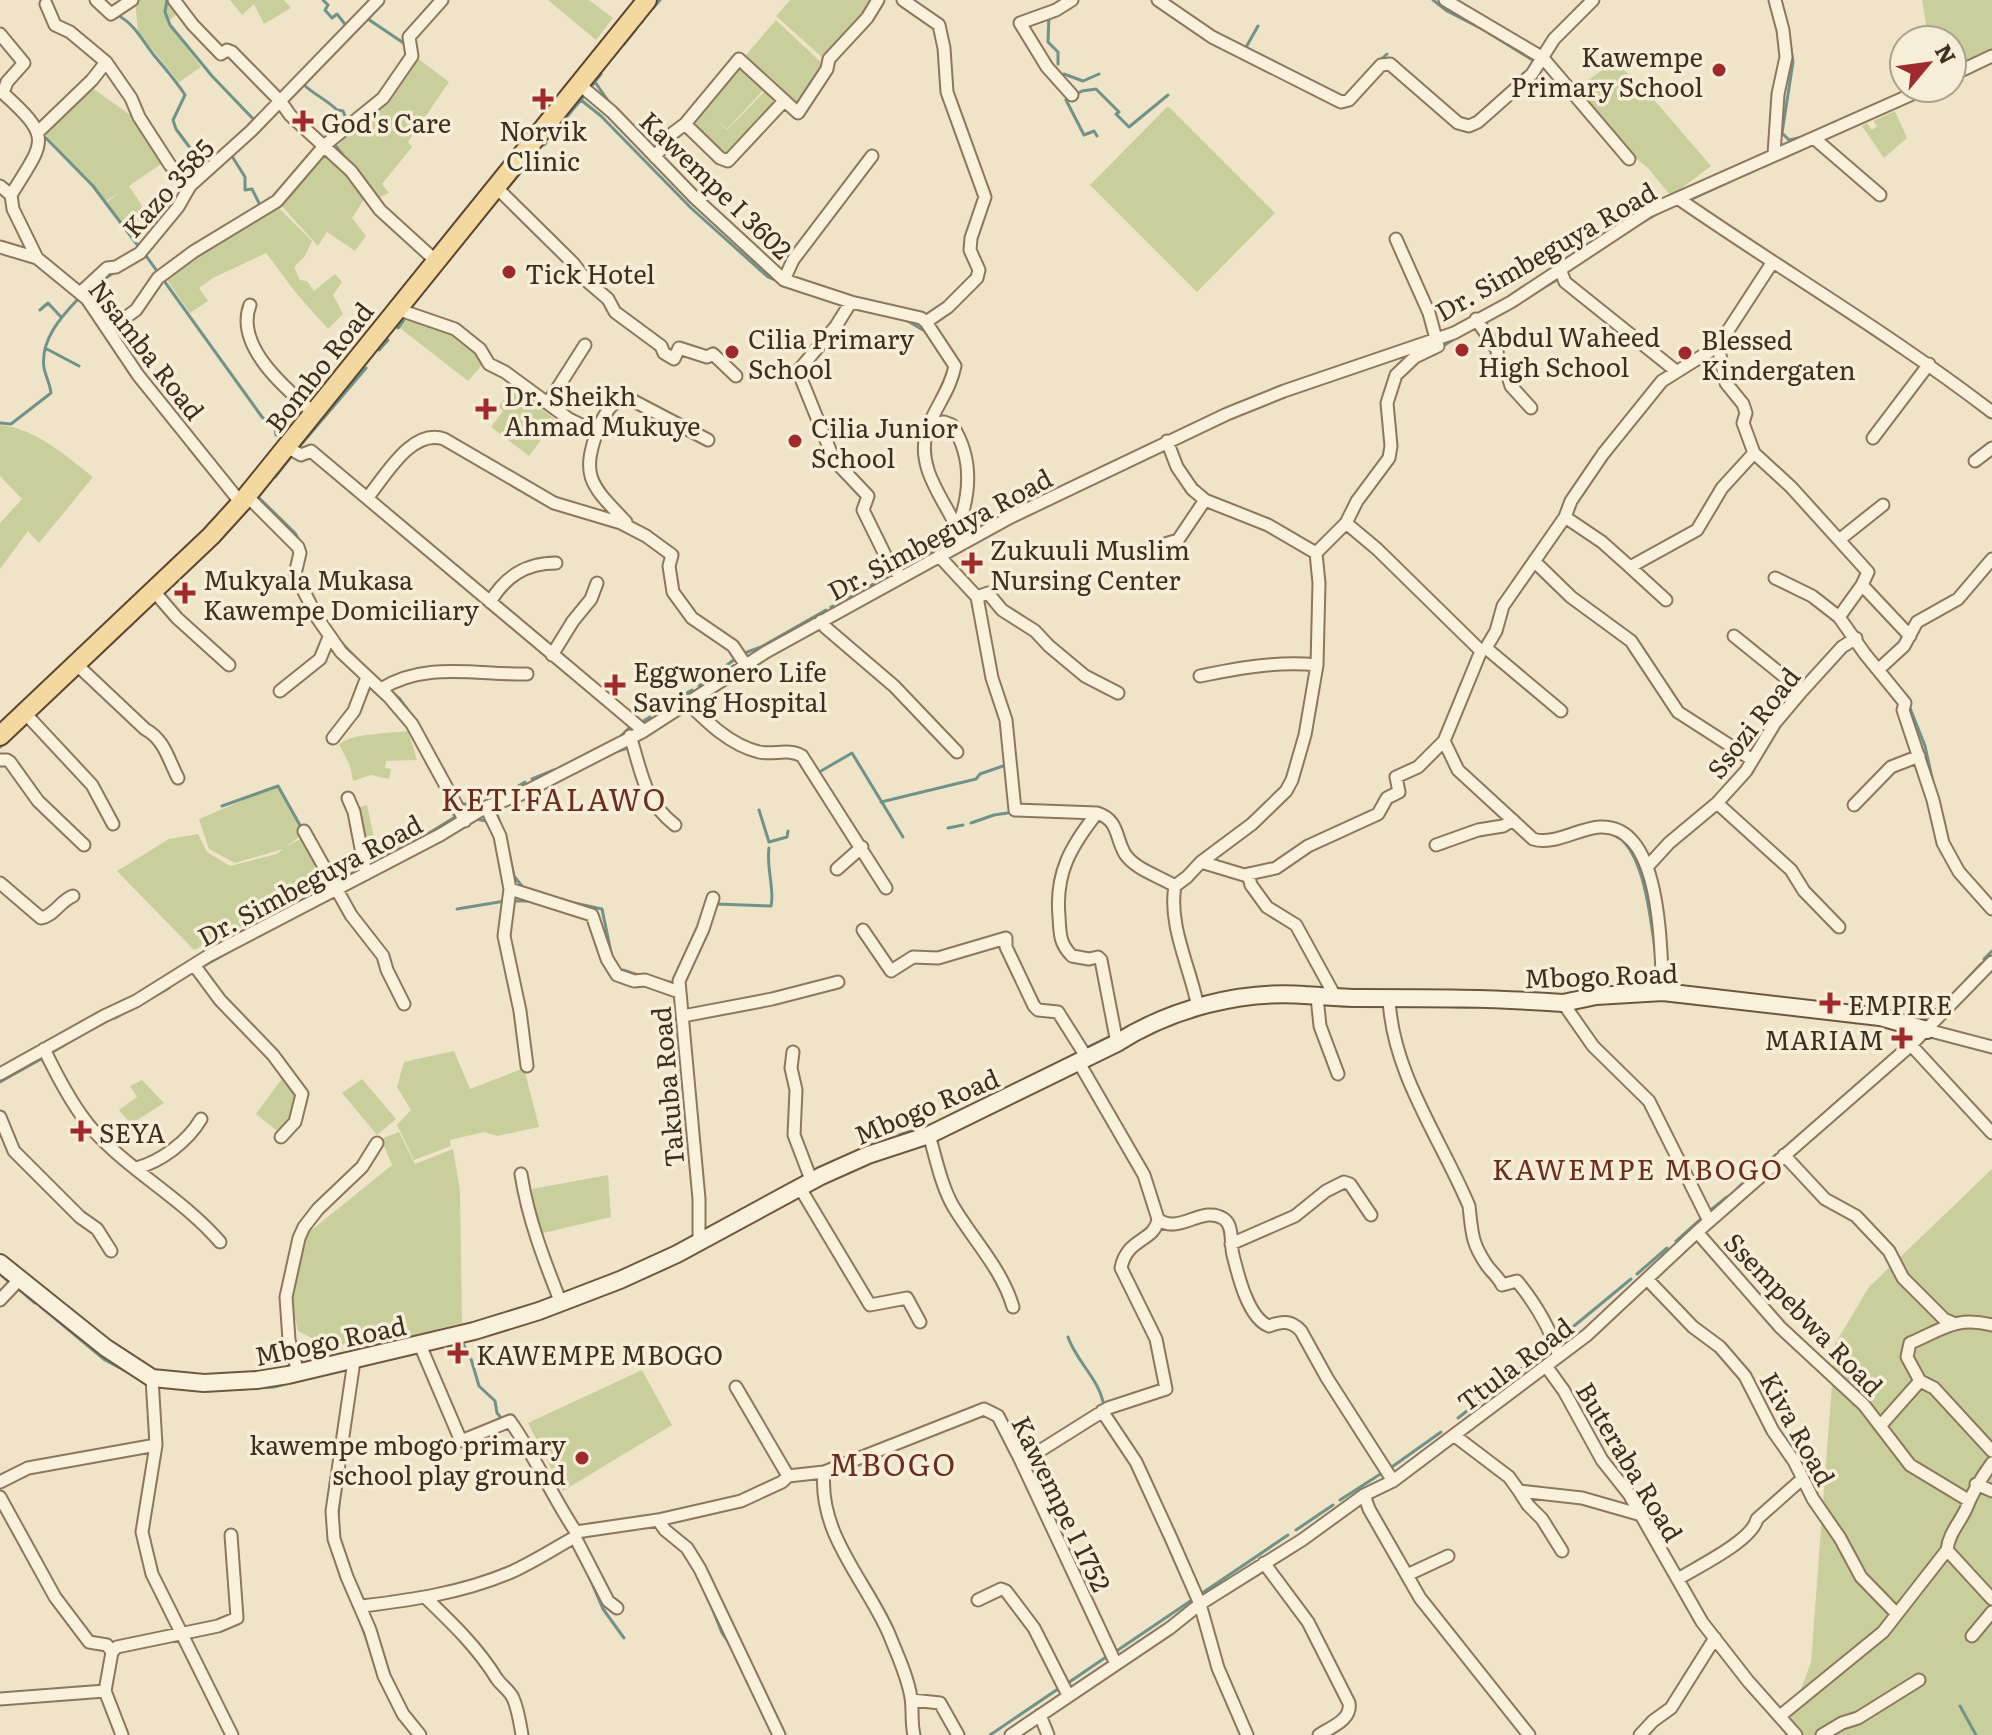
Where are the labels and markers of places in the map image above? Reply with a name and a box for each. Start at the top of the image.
place label: Kawempe Primary School [1511,36,1703,105]
marker: Kawempe Primary School [1710,61,1728,79]
marker: Norvik Clinic [532,88,554,110]
place label: God's Care [321,102,451,141]
marker: God's Care [292,110,314,132]
place label: Norvik Clinic [499,110,588,179]
place label: Tick Hotel [525,253,655,292]
marker: Tick Hotel [500,263,518,281]
place label: Abdul Waheed High School [1478,316,1660,385]
place label: Cilia Primary School [748,318,914,387]
place label: Blessed Kindergaten [1701,319,1856,388]
marker: Abdul Waheed High School [1453,341,1471,359]
marker: Cilia Primary School [723,343,741,361]
marker: Blessed Kindergaten [1676,344,1694,362]
place label: Dr. Sheikh Ahmad Mukuye [504,375,701,444]
marker: Dr. Sheikh Ahmad Mukuye [475,398,497,420]
place label: Cilia Junior School [811,407,958,476]
marker: Cilia Junior School [786,432,804,450]
place label: Zukuuli Muslim Nursing Center [990,529,1190,598]
marker: Zukuuli Muslim Nursing Center [961,552,983,574]
place label: Mukyala Mukasa Kawempe Domiciliary [203,559,479,628]
marker: Mukyala Mukasa Kawempe Domiciliary [174,582,196,604]
place label: Eggwonero Life Saving Hospital [633,651,828,720]
marker: Eggwonero Life Saving Hospital [604,674,626,696]
place label: EMPIRE [1848,984,1952,1023]
marker: EMPIRE [1819,992,1841,1014]
place label: MARIAM [1764,1019,1884,1058]
marker: MARIAM [1891,1027,1913,1049]
place label: SEYA [99,1112,165,1151]
marker: SEYA [70,1120,92,1142]
place label: KAWEMPE MBOGO [476,1334,723,1373]
marker: KAWEMPE MBOGO [447,1342,469,1364]
place label: kawempe mbogo primary school play ground [249,1424,566,1493]
marker: kawempe mbogo primary school play ground [573,1449,591,1467]

